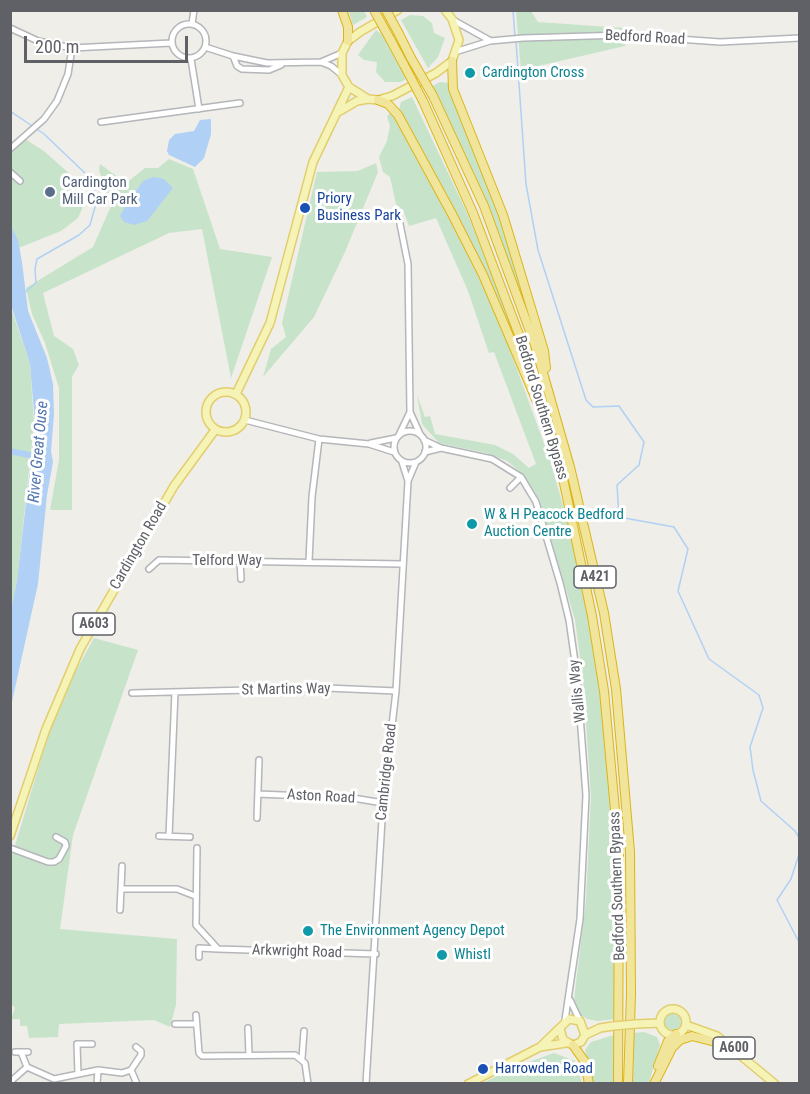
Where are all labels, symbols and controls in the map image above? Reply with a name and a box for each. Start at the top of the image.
scale bar [27,24,190,62]
street label: Bedford Road [604,27,686,49]
text: 200 m [35,36,79,57]
place label: Cardington Cross [482,64,584,82]
marker: Cardington Cross [463,66,477,80]
place label: Cardington Mill Car Park [62,174,138,209]
marker: Cardington Mill Car Park [43,185,57,199]
place label: Priory Business Park [317,190,401,225]
marker: Priory Business Park [298,201,312,215]
street label: Bedford Southern Bypass [511,334,571,482]
water label: River Great Ouse [25,400,53,504]
street label: Cardington Road [107,499,171,593]
place label: W & H Peacock Bedford Auction Centre [484,506,624,541]
marker: W & H Peacock Bedford Auction Centre [465,517,479,531]
street label: Telford Way [192,552,262,570]
road number: A421 [574,566,616,588]
road number: A603 [73,613,115,635]
street label: Wallis Way [566,658,590,724]
street label: St Martins Way [241,680,331,700]
street label: Cambridge Road [373,722,401,822]
street label: Aston Road [287,786,355,808]
street label: Bedford Southern Bypass [606,811,630,961]
place label: The Environment Agency Depot [320,922,505,940]
marker: The Environment Agency Depot [301,924,315,938]
street label: Arkwright Road [252,941,342,963]
place label: Whistl [454,946,491,964]
marker: Whistl [435,948,449,962]
road number: A600 [713,1037,755,1059]
place label: Harrowden Road [495,1060,593,1078]
marker: Harrowden Road [476,1062,490,1076]

